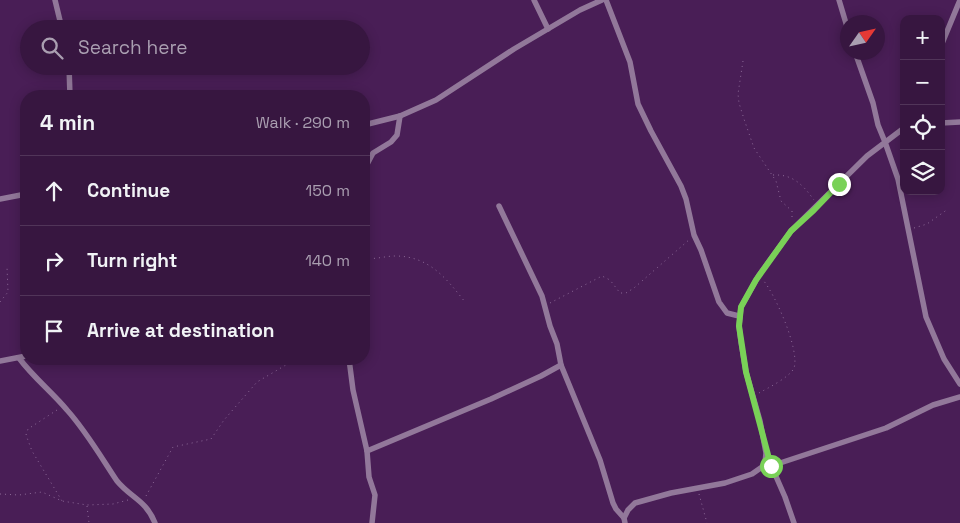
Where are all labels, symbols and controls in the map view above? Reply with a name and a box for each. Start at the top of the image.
north arrow [840,15,885,60]
map controls [900,15,945,195]
button: + [900,15,945,60]
search box [20,20,370,75]
icon: search [38,34,66,62]
text: Search here [78,35,188,60]
button: − [900,60,945,105]
button: locate [900,105,945,150]
text: 4 min [40,109,95,136]
text: Walk · 290 m [256,112,350,133]
button: layers [900,150,945,195]
route end [828,173,851,196]
icon: ahead [40,177,68,205]
text: Continue [87,178,170,203]
text: 150 m [306,180,350,201]
icon: right [40,247,68,275]
text: Turn right [87,248,177,273]
text: 140 m [305,250,350,271]
icon: arrive [40,317,68,345]
text: Arrive at destination [87,318,275,343]
route start [760,455,783,478]

